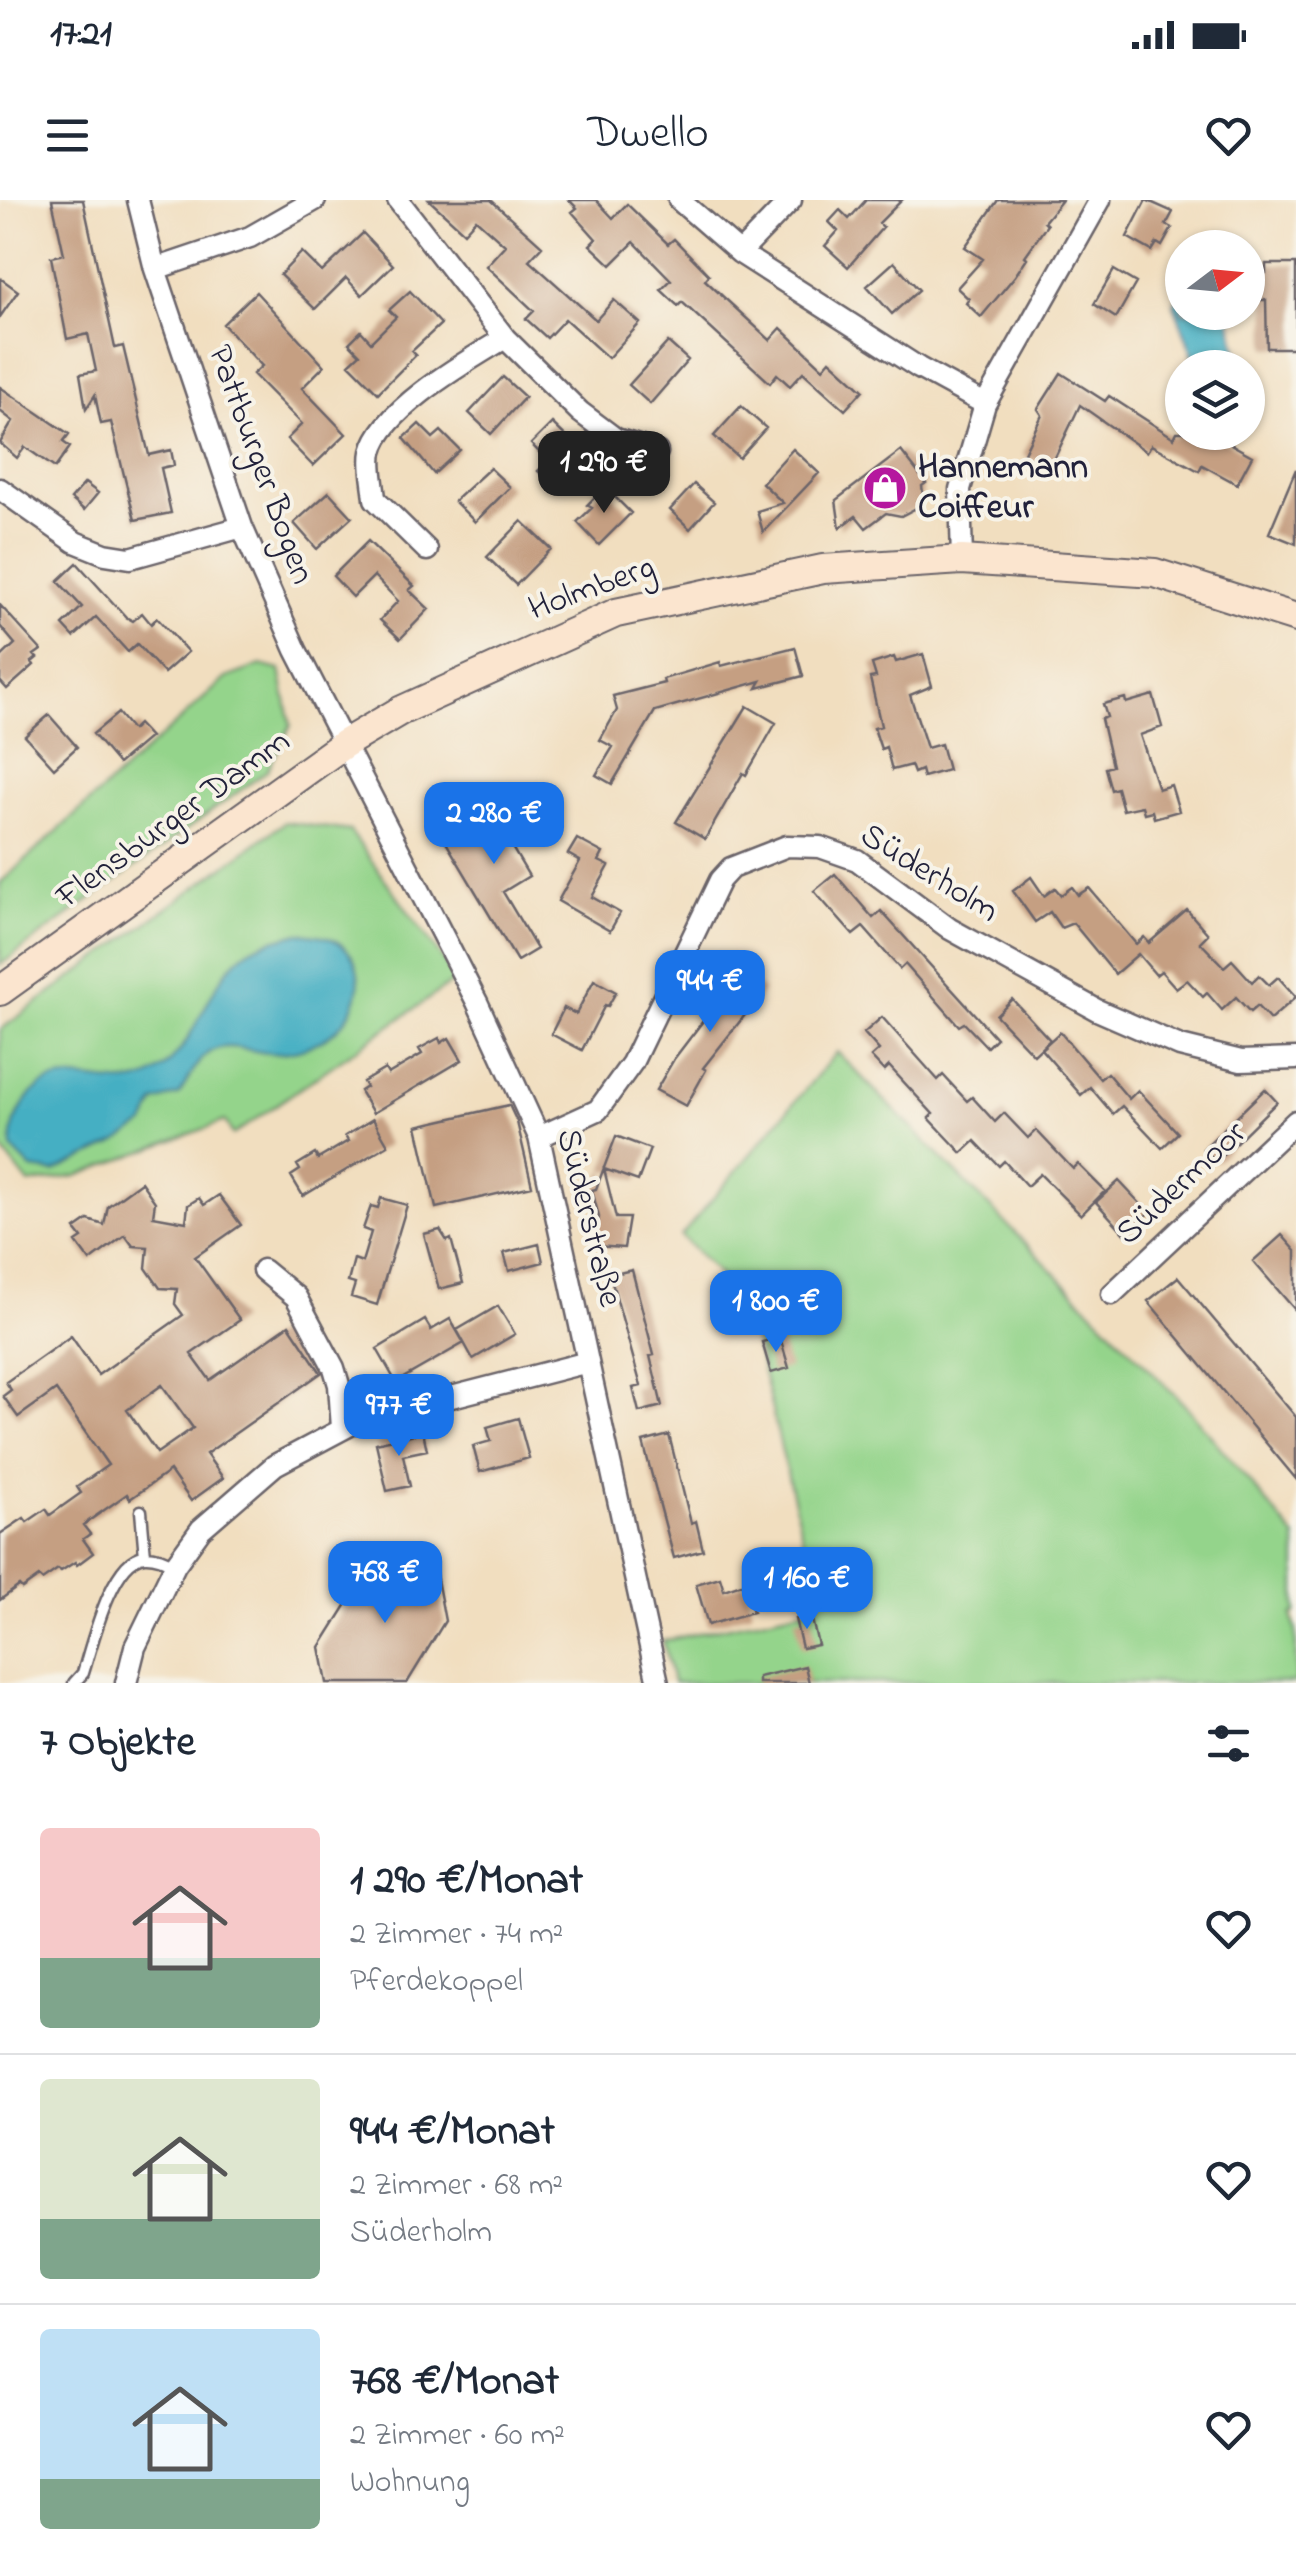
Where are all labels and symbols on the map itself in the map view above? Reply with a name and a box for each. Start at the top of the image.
north arrow [1165,230,1265,330]
street label: Pattburger Bogen [193,338,327,592]
pin: 1 290 € [512,431,696,516]
place label: Hannemann Coiffeur [918,443,1088,534]
shop icon: Hannemann Coiffeur [862,465,908,511]
street label: Holmberg [522,543,662,635]
street label: Flensburger Damm [46,718,302,923]
pin: 2 280 € [402,782,586,867]
street label: Süderholm [850,811,1008,937]
pin: 944 € [640,950,780,1035]
street label: Südermoor [1105,1110,1259,1258]
street label: Süderstraße [541,1124,635,1313]
pin: 1 800 € [684,1270,868,1355]
pin: 977 € [329,1374,469,1459]
pin: 768 € [315,1541,455,1626]
pin: 1 160 € [715,1547,899,1632]

